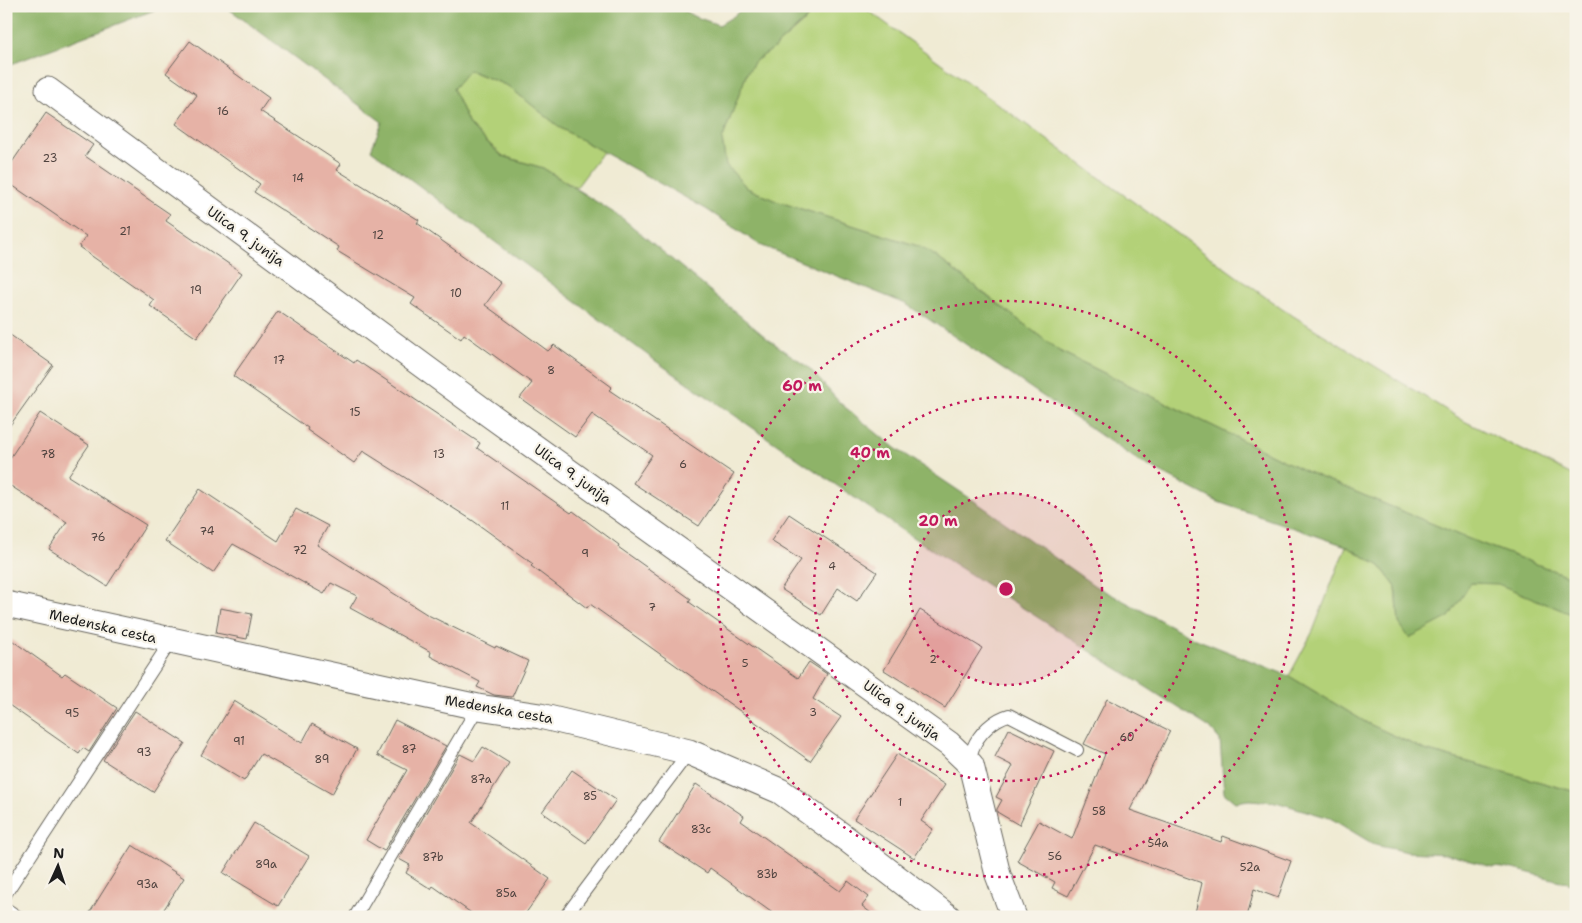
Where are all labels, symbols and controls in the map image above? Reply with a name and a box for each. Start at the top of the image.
house number: 16 [217,104,229,119]
house number: 23 [43,151,57,166]
house number: 14 [292,171,304,186]
street label: Ulica 9. junija [204,202,289,270]
house number: 21 [119,224,131,239]
house number: 12 [372,228,384,243]
house number: 19 [190,283,202,298]
house number: 10 [450,286,462,301]
house number: 17 [273,353,285,368]
house number: 8 [547,363,555,378]
text: 60 m [782,376,822,396]
house number: 15 [349,405,361,420]
street label: Ulica 9. junija [531,440,616,508]
text: 40 m [850,443,890,463]
house number: 78 [41,447,55,462]
house number: 13 [433,447,445,462]
house number: 6 [679,457,687,472]
house number: 11 [501,499,509,514]
text: 20 m [918,511,958,531]
house number: 74 [200,524,215,539]
house number: 76 [91,530,105,545]
house number: 72 [293,543,307,558]
house number: 9 [581,546,589,561]
house number: 4 [828,559,836,574]
centre of rings [997,580,1015,598]
house number: 7 [648,600,656,615]
street label: Medenska cesta [48,605,159,647]
house number: 2 [929,652,937,667]
house number: 5 [742,656,749,671]
street label: Ulica 9. junija [860,676,945,744]
street label: Medenska cesta [443,691,555,727]
house number: 3 [809,705,817,720]
house number: 95 [65,706,79,721]
house number: 60 [1119,730,1135,745]
house number: 91 [233,734,245,749]
house number: 87 [402,742,417,757]
house number: 93 [137,745,151,760]
house number: 89 [315,752,329,767]
house number: 87a [470,772,492,787]
house number: 85 [583,789,597,804]
house number: 1 [898,795,902,810]
house number: 58 [1092,804,1106,819]
house number: 83c [691,822,712,837]
house number: 54a [1148,836,1169,851]
north arrow [32,840,82,890]
text: N [53,844,65,862]
house number: 56 [1048,849,1062,864]
house number: 87b [422,850,444,865]
house number: 89a [255,857,277,872]
house number: 52a [1240,860,1260,875]
house number: 83b [756,867,778,882]
house number: 93a [136,877,158,892]
house number: 85a [495,886,517,901]

